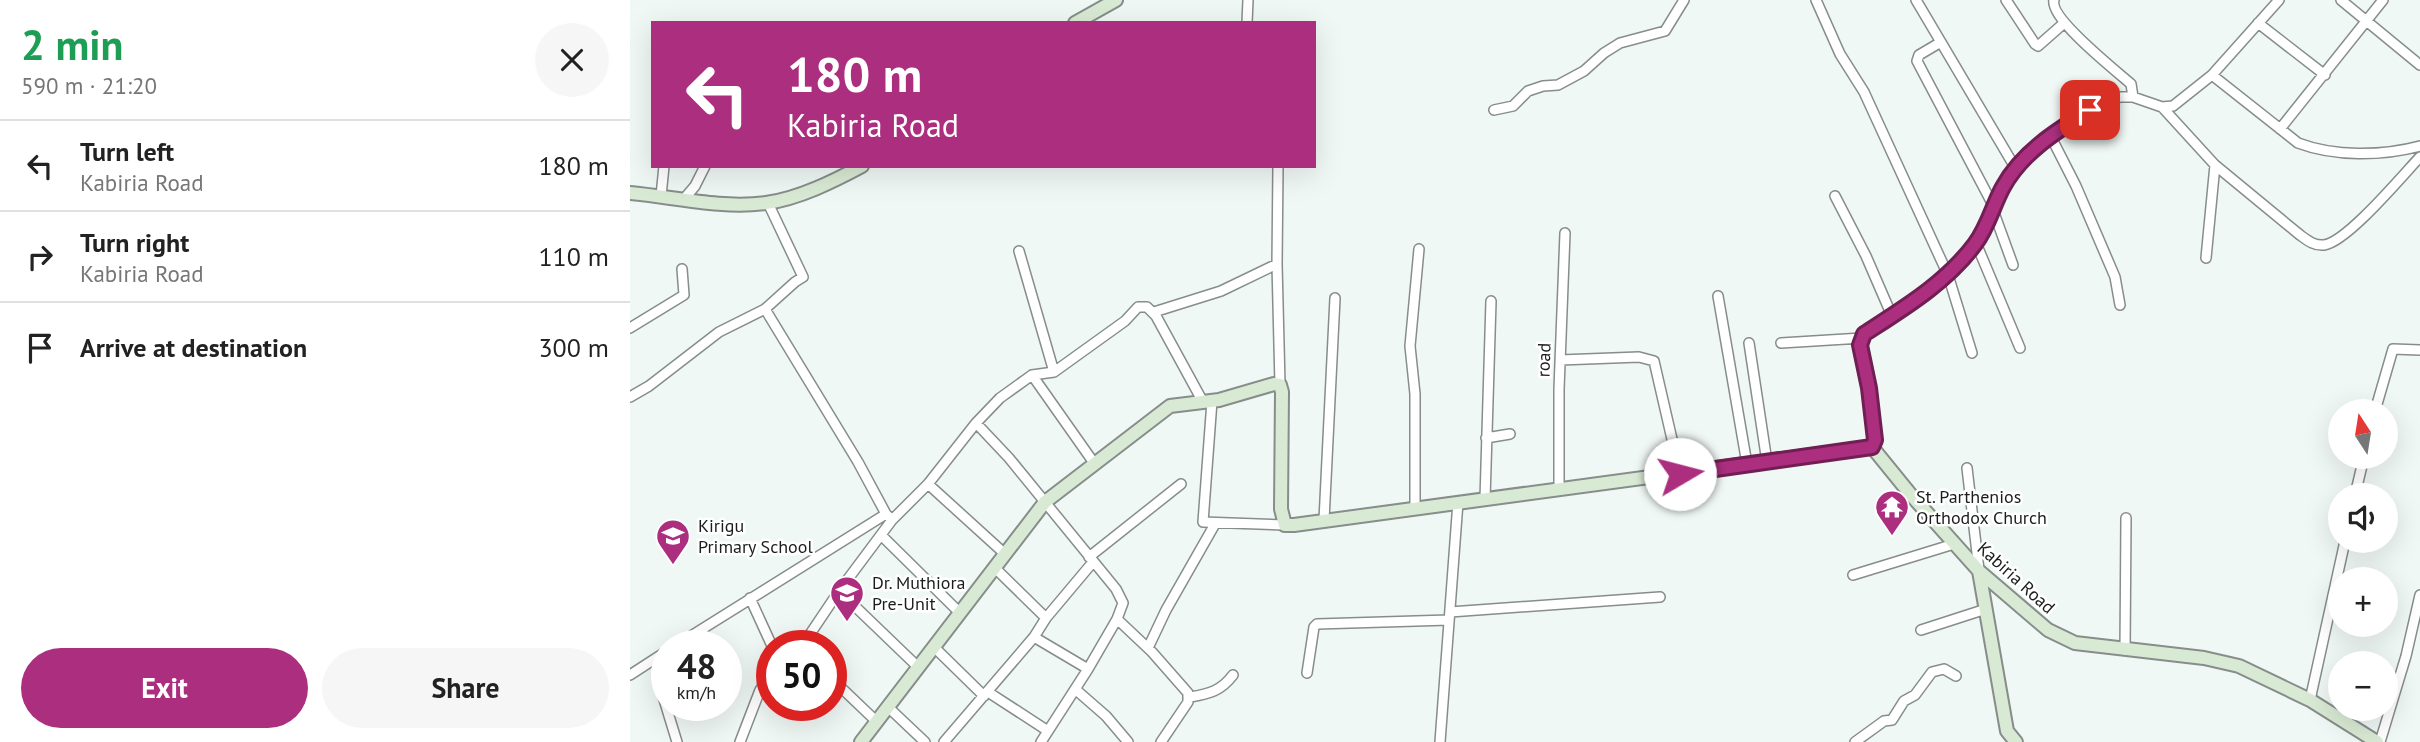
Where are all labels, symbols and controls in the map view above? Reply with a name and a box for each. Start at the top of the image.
text: 2 min [21,17,123,72]
button: close [535,23,609,97]
text: 180 m [787,42,922,106]
icon: left [672,49,763,140]
text: 590 m · 21:20 [21,71,157,100]
pin [2060,80,2120,140]
icon: arrive [2071,91,2109,129]
text: Kabiria Road [787,104,959,146]
text: Turn left [80,135,174,168]
icon: left [21,147,59,185]
text: 180 m [538,149,609,182]
text: Kabiria Road [80,168,204,197]
text: Turn right [80,226,189,259]
icon: right [21,238,59,276]
text: 110 m [538,240,609,273]
text: Kabiria Road [80,259,204,288]
icon: arrive [21,329,59,367]
text: Arrive at destination [80,331,307,364]
text: 300 m [538,331,609,364]
street label: road [1531,342,1556,378]
north arrow [2328,399,2398,469]
map controls [2328,399,2398,721]
position arrow [1643,437,1717,511]
button: sound [2328,483,2398,553]
place label: St. Parthenios Orthodox Church [1916,485,2047,529]
temple icon: St. Parthenios Orthodox Church [1873,488,1911,537]
place label: Kirigu Primary School [698,514,813,558]
school or university icon: Kirigu Primary School [654,517,692,566]
street label: Kabiria Road [1973,537,2060,619]
button: + [2328,567,2398,637]
place label: Dr. Muthiora Pre-Unit [872,571,965,615]
school or university icon: Dr. Muthiora Pre-Unit [828,574,866,623]
speed limit sign: 50 [756,630,847,721]
text: 48 [677,643,716,689]
button: Exit [21,648,308,728]
button: Share [322,648,609,728]
button: − [2328,651,2398,721]
text: km/h [677,681,716,704]

